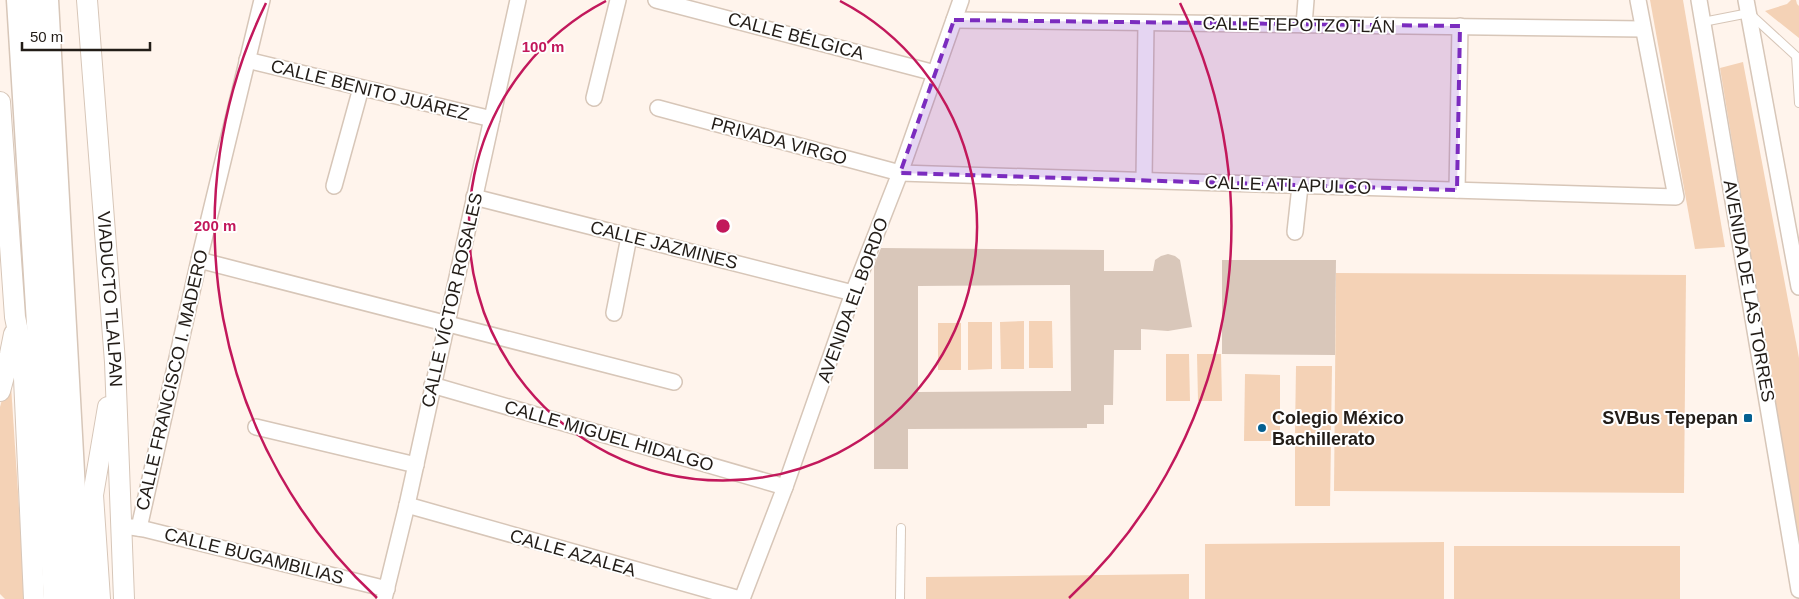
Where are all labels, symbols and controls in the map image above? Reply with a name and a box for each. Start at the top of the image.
street label: CALLE BÉLGICA [726,8,866,64]
street label: CALLE TEPOTZOTLÁN [1202,13,1396,37]
scale bar [22,20,150,52]
text: 50 m [30,28,63,45]
text: 100 m [522,38,564,55]
street label: CALLE BENITO JUÁREZ [269,56,471,124]
street label: PRIVADA VIRGO [709,113,849,169]
street label: CALLE ATLAPULCO [1204,172,1372,198]
street label: AVENIDA DE LAS TORRES [1720,178,1778,404]
street label: CALLE VÍCTOR ROSALES [418,191,486,409]
street label: VIADUCTO TLALPAN [93,211,126,387]
street label: AVENIDA EL BORDO [814,215,892,385]
text: 200 m [194,217,236,234]
street label: CALLE JAZMINES [588,217,740,273]
centre of rings [714,217,732,235]
street label: CALLE FRANCISCO I. MADERO [132,248,212,512]
street label: CALLE MIGUEL HIDALGO [502,397,716,475]
place label: Colegio México Bachillerato [1272,408,1404,449]
place label: SVBus Tepepan [1602,408,1738,428]
marker: SVBus Tepepan [1742,412,1754,424]
marker: Colegio México Bachillerato [1256,422,1268,434]
street label: CALLE BUGAMBILIAS [162,524,346,588]
street label: CALLE AZALEA [508,525,638,581]

